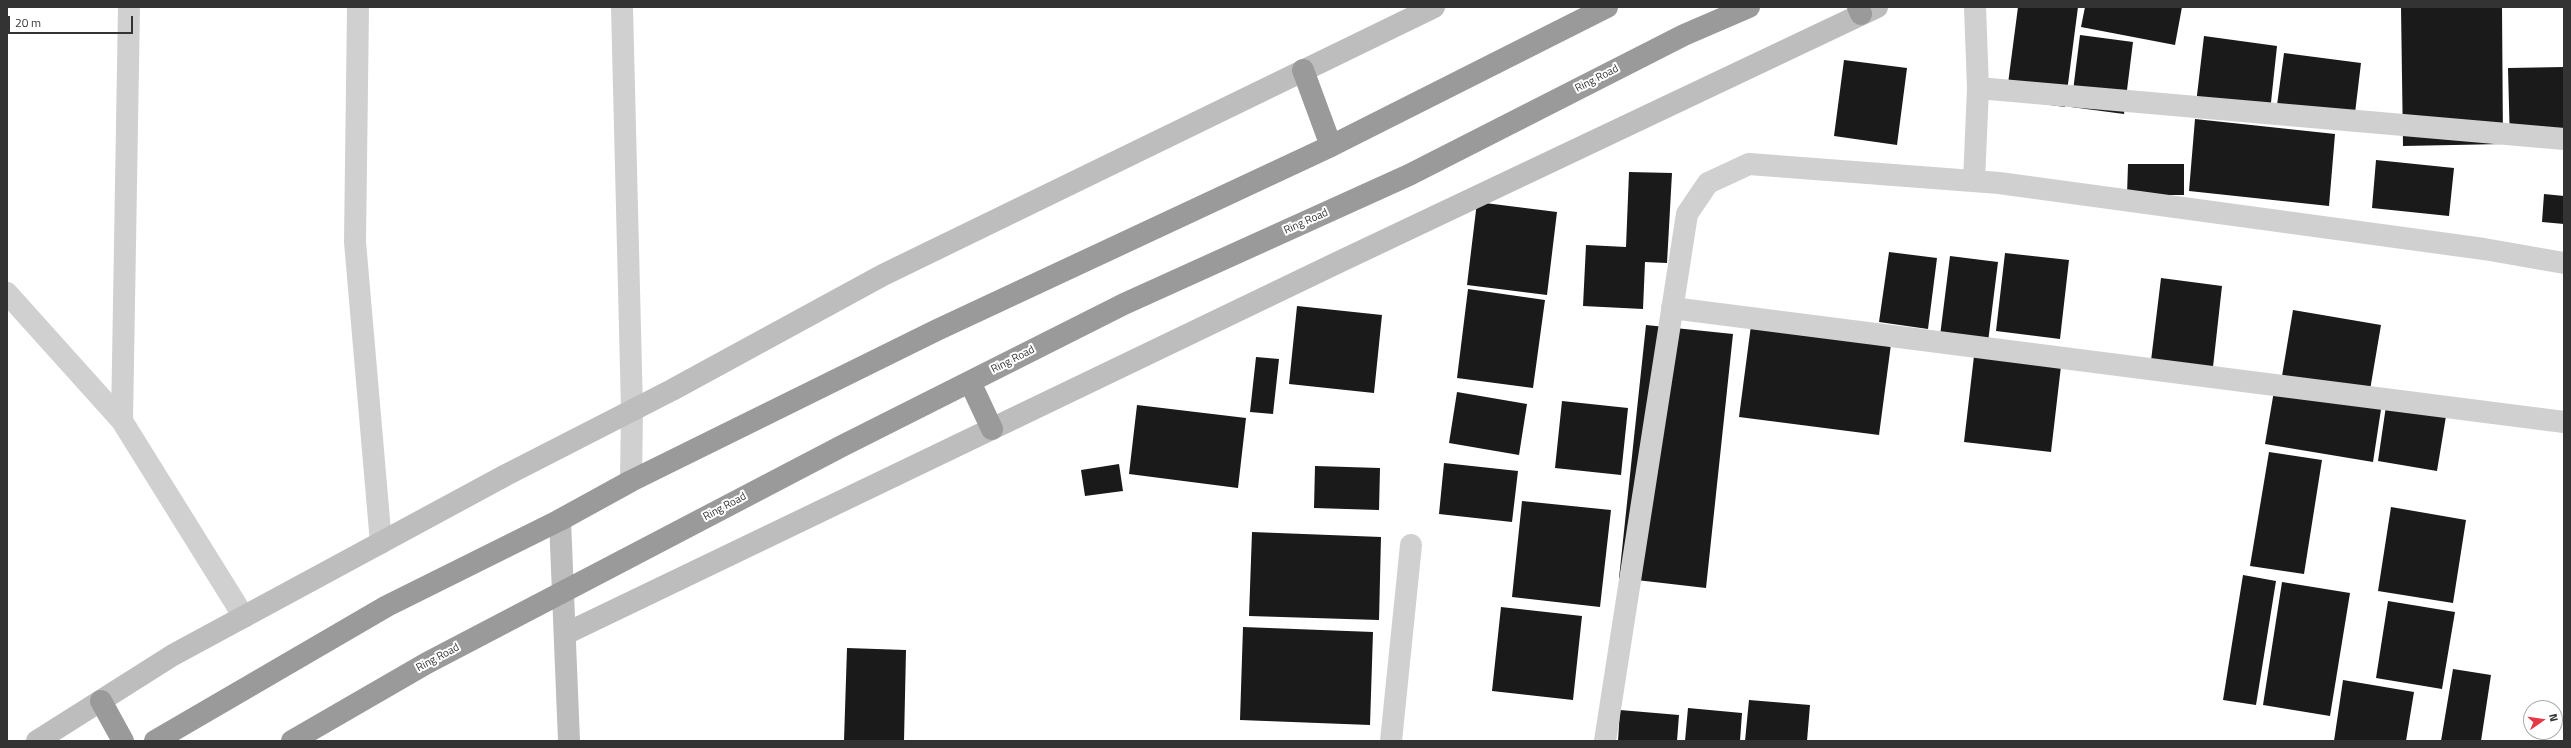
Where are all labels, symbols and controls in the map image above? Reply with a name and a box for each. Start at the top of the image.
scale bar [10,8,135,34]
text: 20 m [15,13,41,32]
street label: Ring Road [1573,62,1621,96]
street label: Ring Road [1282,206,1330,238]
street label: Ring Road [989,343,1037,377]
street label: Ring Road [701,490,749,524]
street label: Ring Road [414,641,462,675]
north arrow [2523,700,2563,740]
text: N [2545,712,2562,723]

